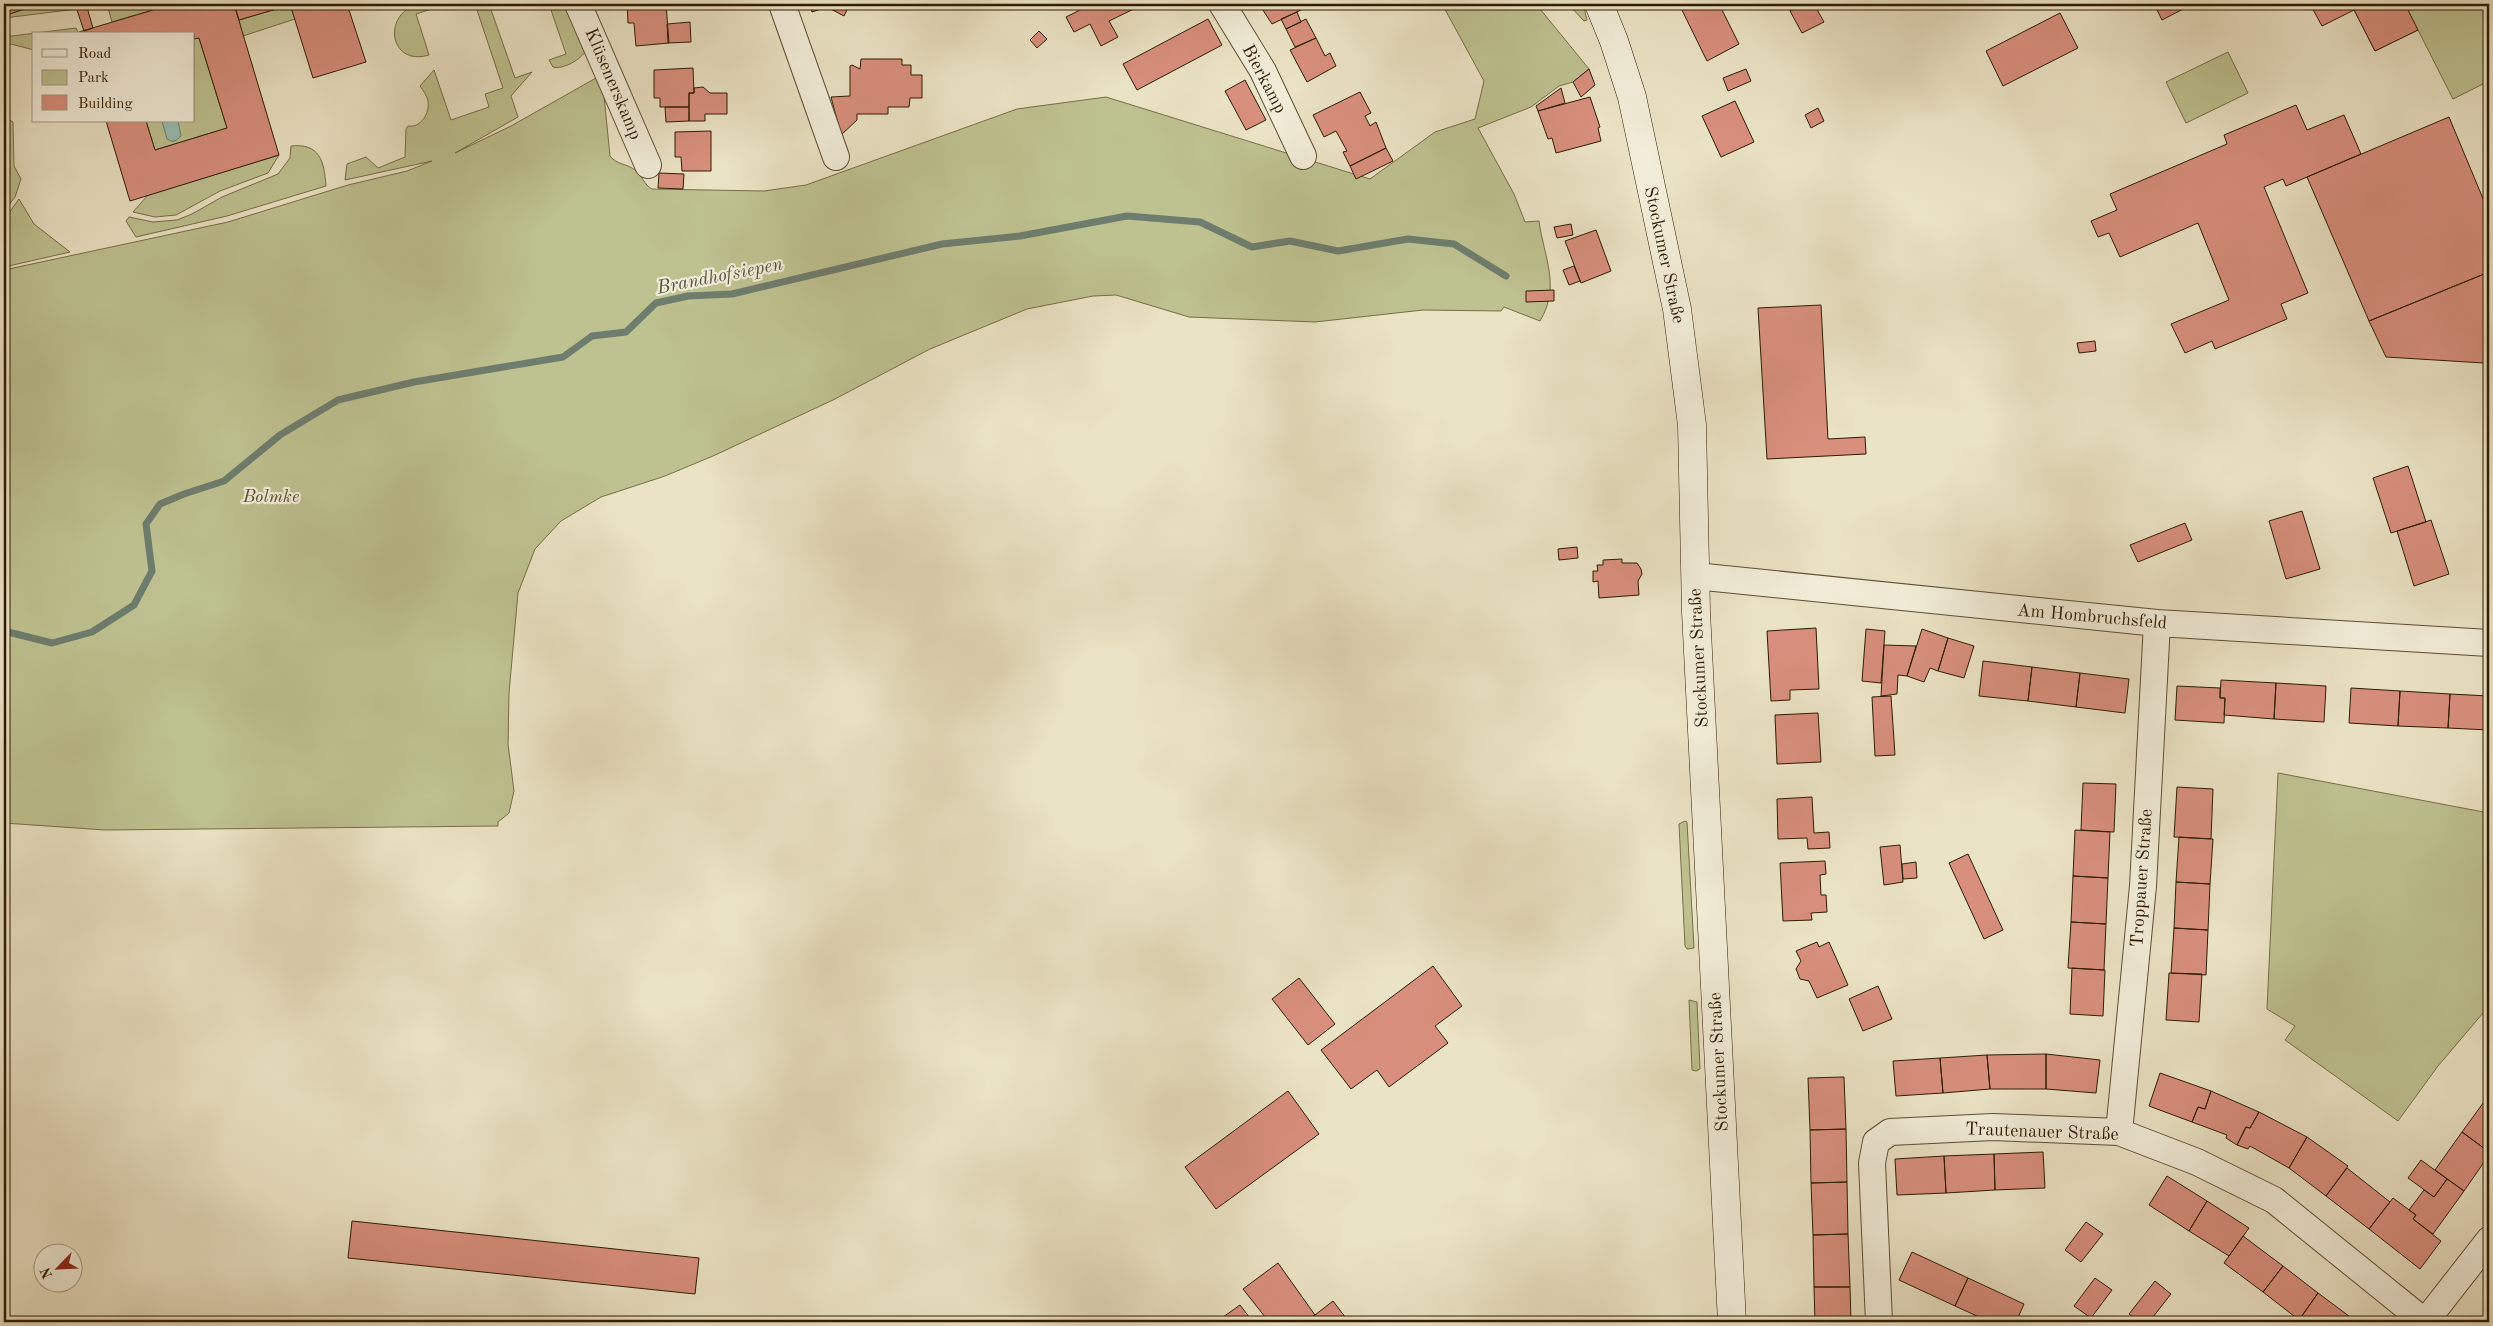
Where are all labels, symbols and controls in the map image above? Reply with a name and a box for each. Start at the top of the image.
street label: Klüsenerskamp [581,26,645,142]
legend [32,32,195,122]
street label: Bierkamp [1238,42,1290,116]
text: Road [78,47,112,62]
text: Park [78,71,109,86]
text: Building [78,97,133,112]
street label: Stockumer Straße [1641,185,1687,325]
water label: Brandhofsiepen [654,255,785,299]
park label: Bolmke [242,488,299,506]
street label: Stockumer Straße [1686,588,1712,728]
street label: Am Hombruchsfeld [2016,601,2168,633]
street label: Troppauer Straße [2128,808,2156,948]
street label: Stockumer Straße [1706,992,1732,1132]
street label: Trautenauer Straße [1965,1120,2119,1144]
north arrow [32,1244,82,1294]
text: N [38,1265,56,1281]

